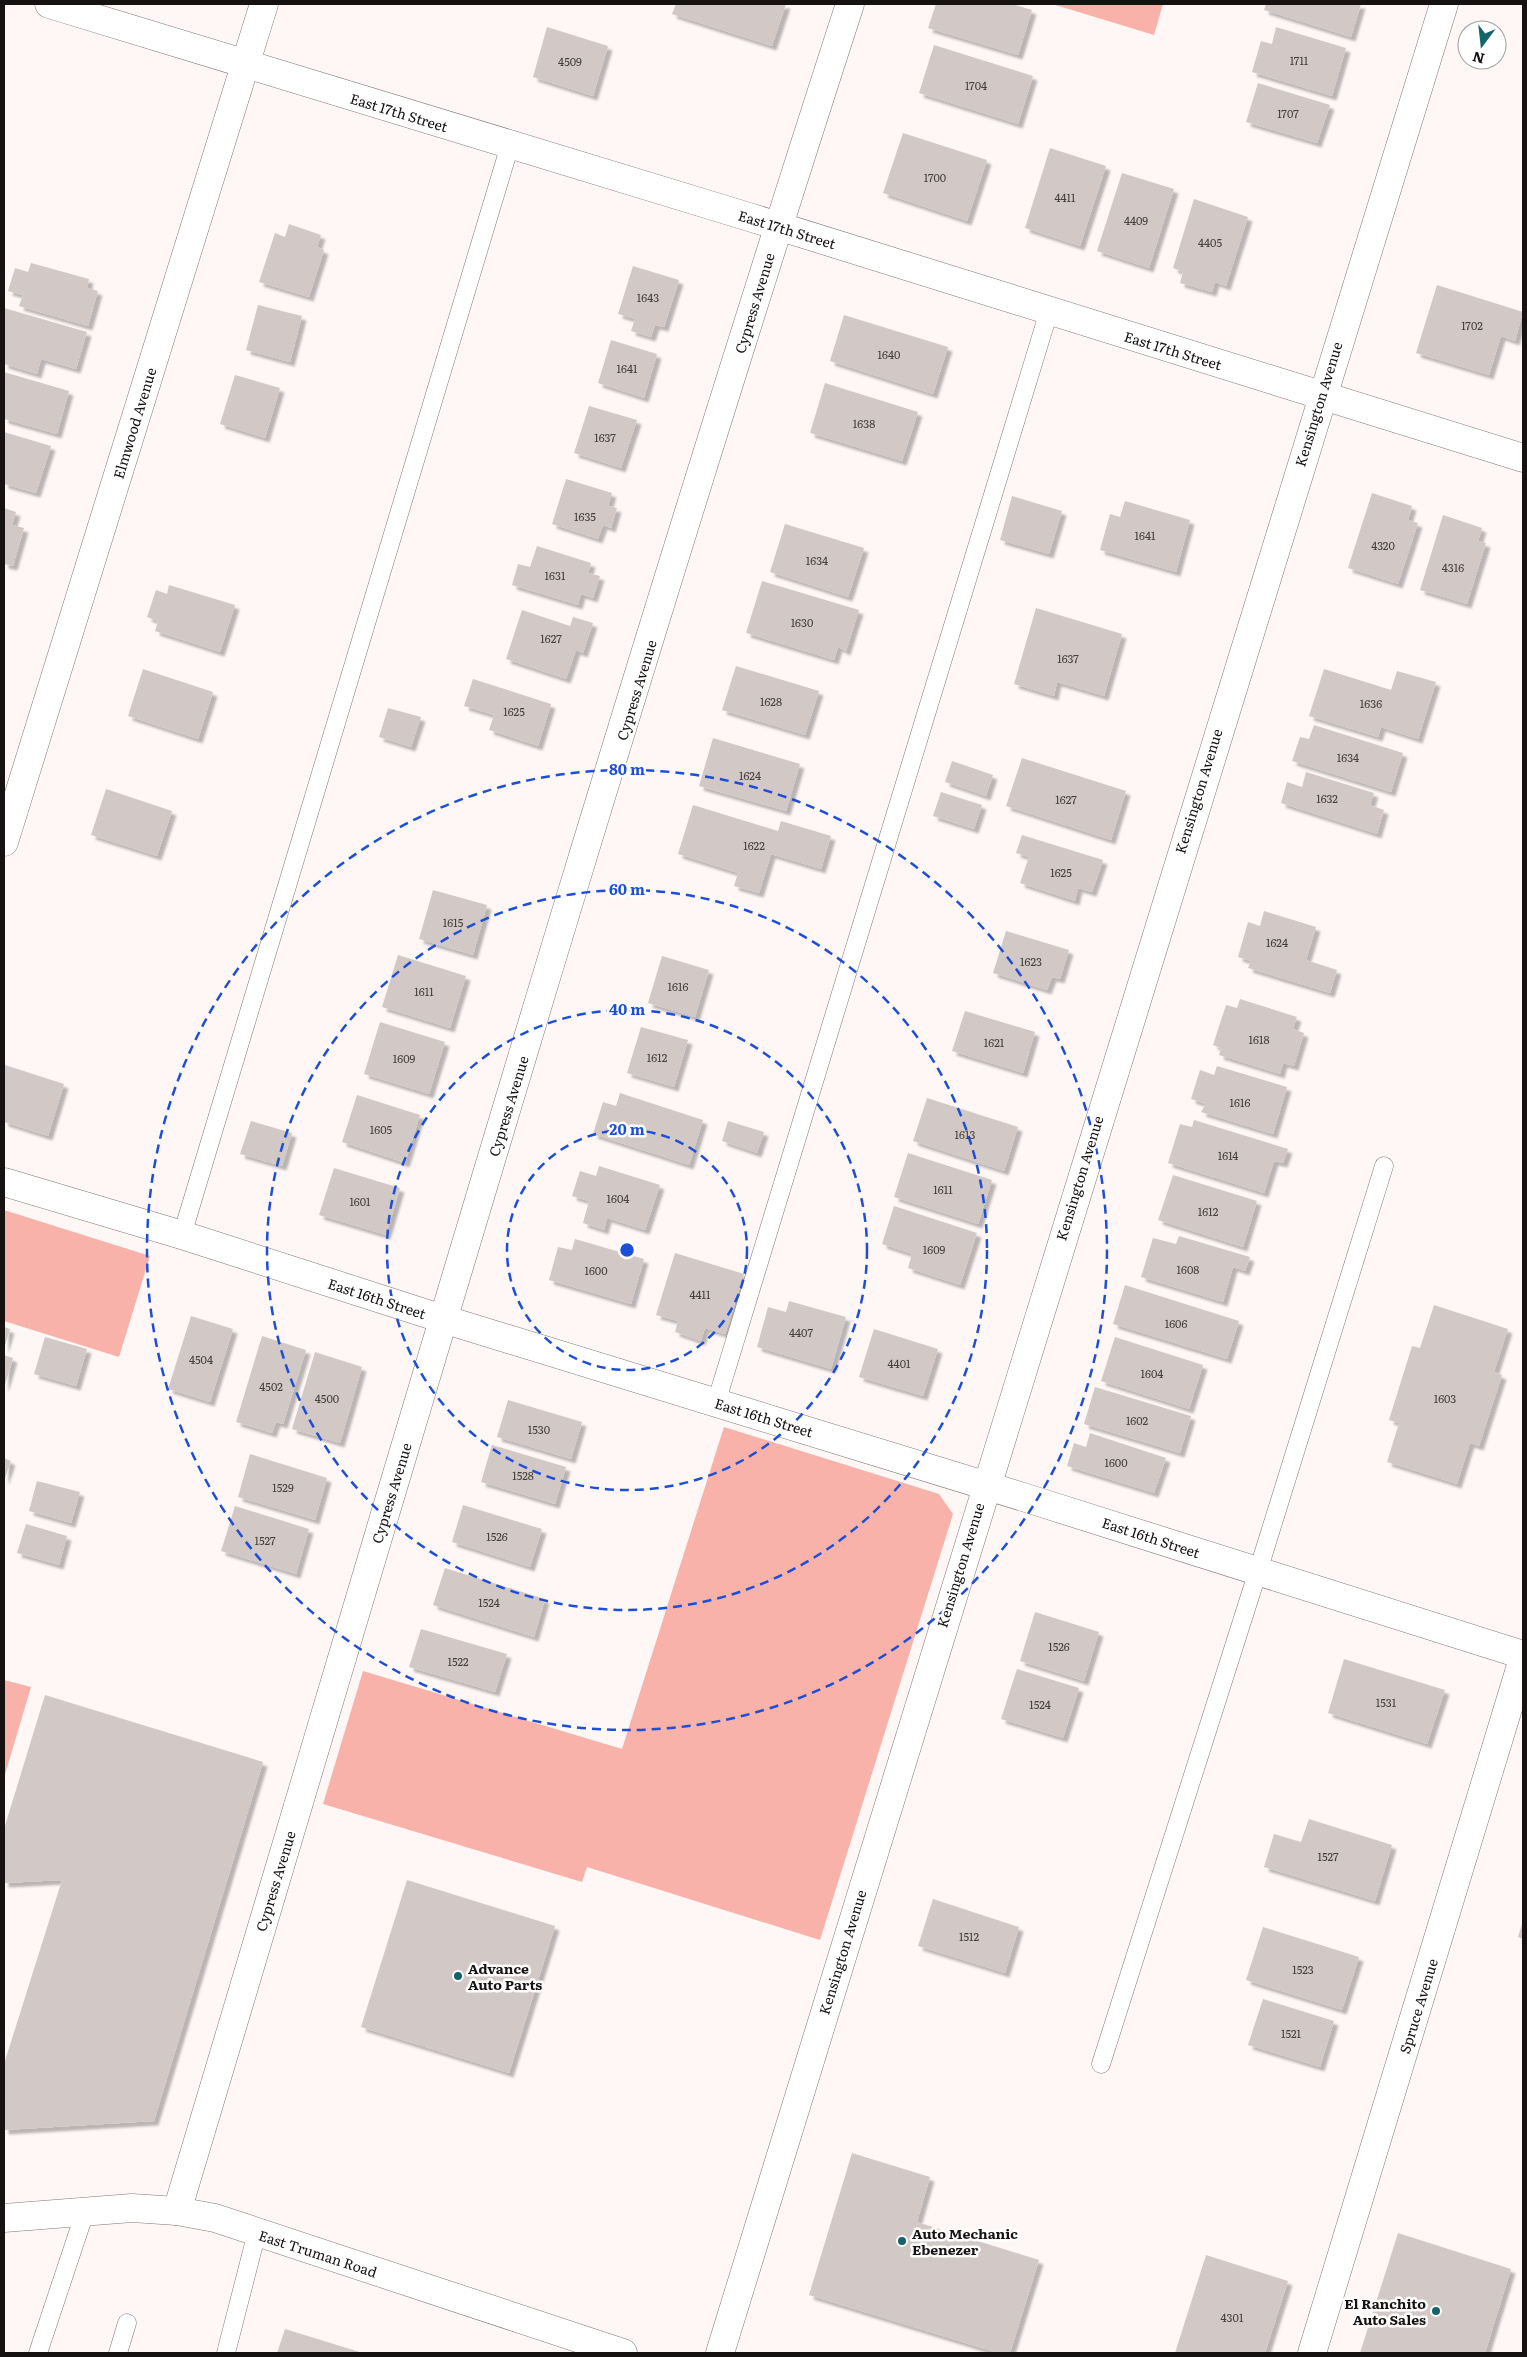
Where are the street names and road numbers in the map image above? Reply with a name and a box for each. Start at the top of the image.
street label: East 17th Street [348,88,451,136]
street label: East 17th Street [736,205,839,253]
street label: Cypress Avenue [729,250,779,356]
street label: East 17th Street [1122,326,1225,374]
street label: Kensington Avenue [1290,339,1346,469]
street label: Elmwood Avenue [108,365,160,481]
street label: Cypress Avenue [611,637,661,743]
street label: Kensington Avenue [1170,726,1226,856]
street label: Cypress Avenue [483,1053,533,1159]
street label: Kensington Avenue [1051,1113,1107,1243]
street label: East 16th Street [325,1273,429,1323]
street label: East 16th Street [712,1393,816,1442]
street label: Cypress Avenue [366,1440,416,1546]
street label: Kensington Avenue [932,1500,988,1630]
street label: East 16th Street [1099,1512,1203,1562]
street label: Cypress Avenue [250,1828,300,1934]
street label: Kensington Avenue [814,1887,870,2017]
street label: Spruce Avenue [1394,1956,1442,2056]
street label: East Truman Road [256,2224,380,2282]

